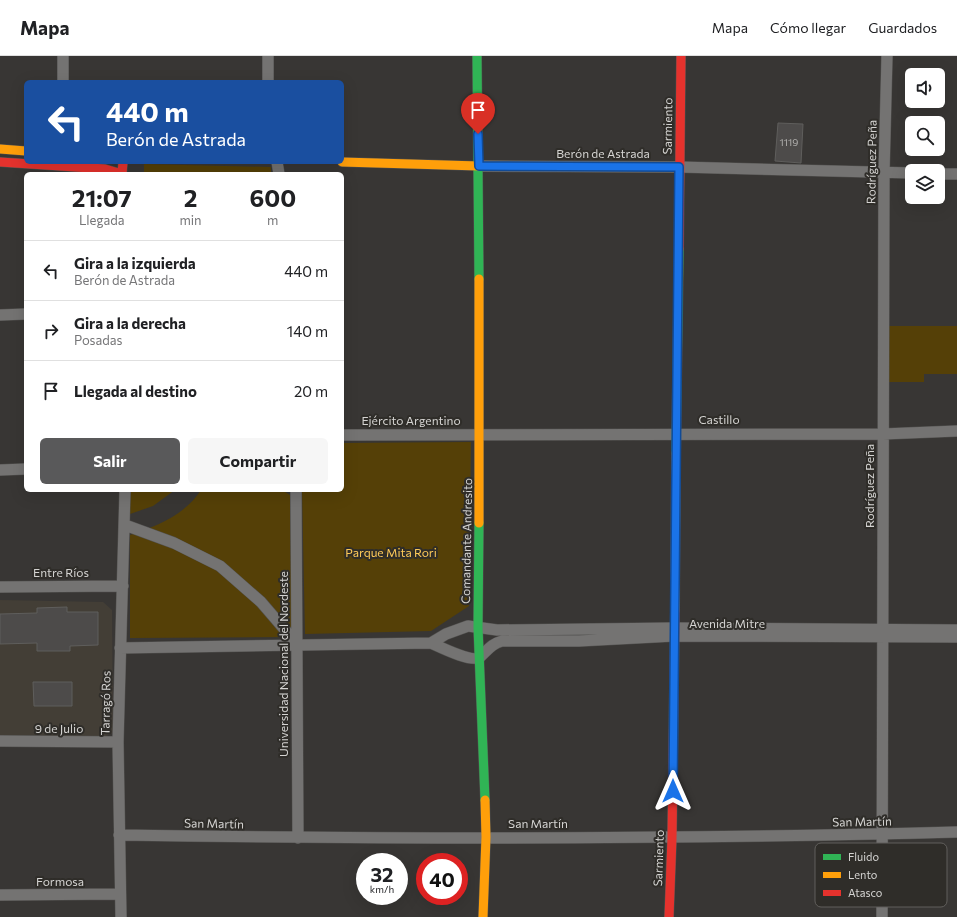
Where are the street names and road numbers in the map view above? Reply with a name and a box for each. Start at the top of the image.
street label: Sarmiento [660,97,674,155]
street label: Rodríguez Peña [863,120,879,204]
street label: Berón de Astrada [556,146,650,160]
street label: Castillo [698,412,740,426]
street label: Ejército Argentino [361,413,461,427]
street label: Rodríguez Peña [862,444,876,528]
street label: Comandante Andresito [458,478,474,604]
street label: Entre Ríos [33,565,89,579]
street label: Universidad Nacional del Nordeste [276,571,290,757]
street label: Avenida Mitre [689,616,765,630]
street label: Tarragó Ros [97,671,113,735]
street label: 9 de Julio [35,721,83,736]
street label: San Martín [832,813,892,829]
street label: San Martín [184,815,244,831]
street label: San Martín [508,816,568,830]
street label: Sarmiento [650,829,666,887]
street label: Formosa [36,874,84,888]

